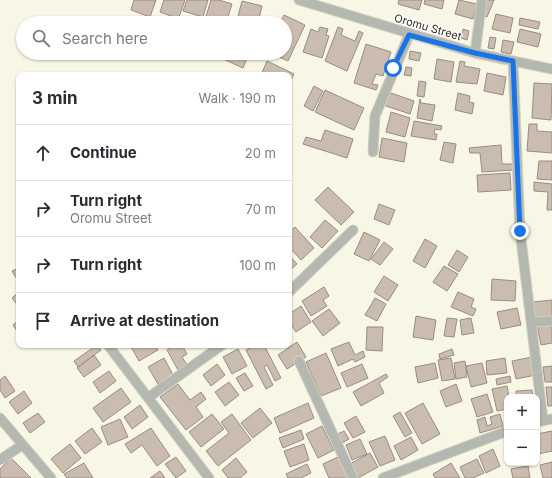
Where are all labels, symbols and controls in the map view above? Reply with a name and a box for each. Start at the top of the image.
street label: Oromu Street [393,11,464,43]
search box [16,16,292,60]
icon: search [30,27,52,49]
text: Search here [62,29,148,48]
route start [384,59,402,77]
text: 3 min [32,88,78,108]
text: Walk · 190 m [199,90,276,106]
icon: ahead [32,142,54,164]
text: Continue [70,143,137,162]
text: 20 m [245,145,276,161]
text: Turn right [70,191,142,210]
icon: right [32,198,54,220]
text: 70 m [246,201,276,217]
text: Oromu Street [70,210,152,226]
route end [511,222,529,240]
icon: right [32,254,54,276]
text: Turn right [70,255,142,274]
text: 100 m [239,257,276,273]
icon: arrive [32,310,54,332]
text: Arrive at destination [70,311,219,330]
map controls [504,394,540,466]
button: + [504,394,540,430]
button: − [504,430,540,466]

